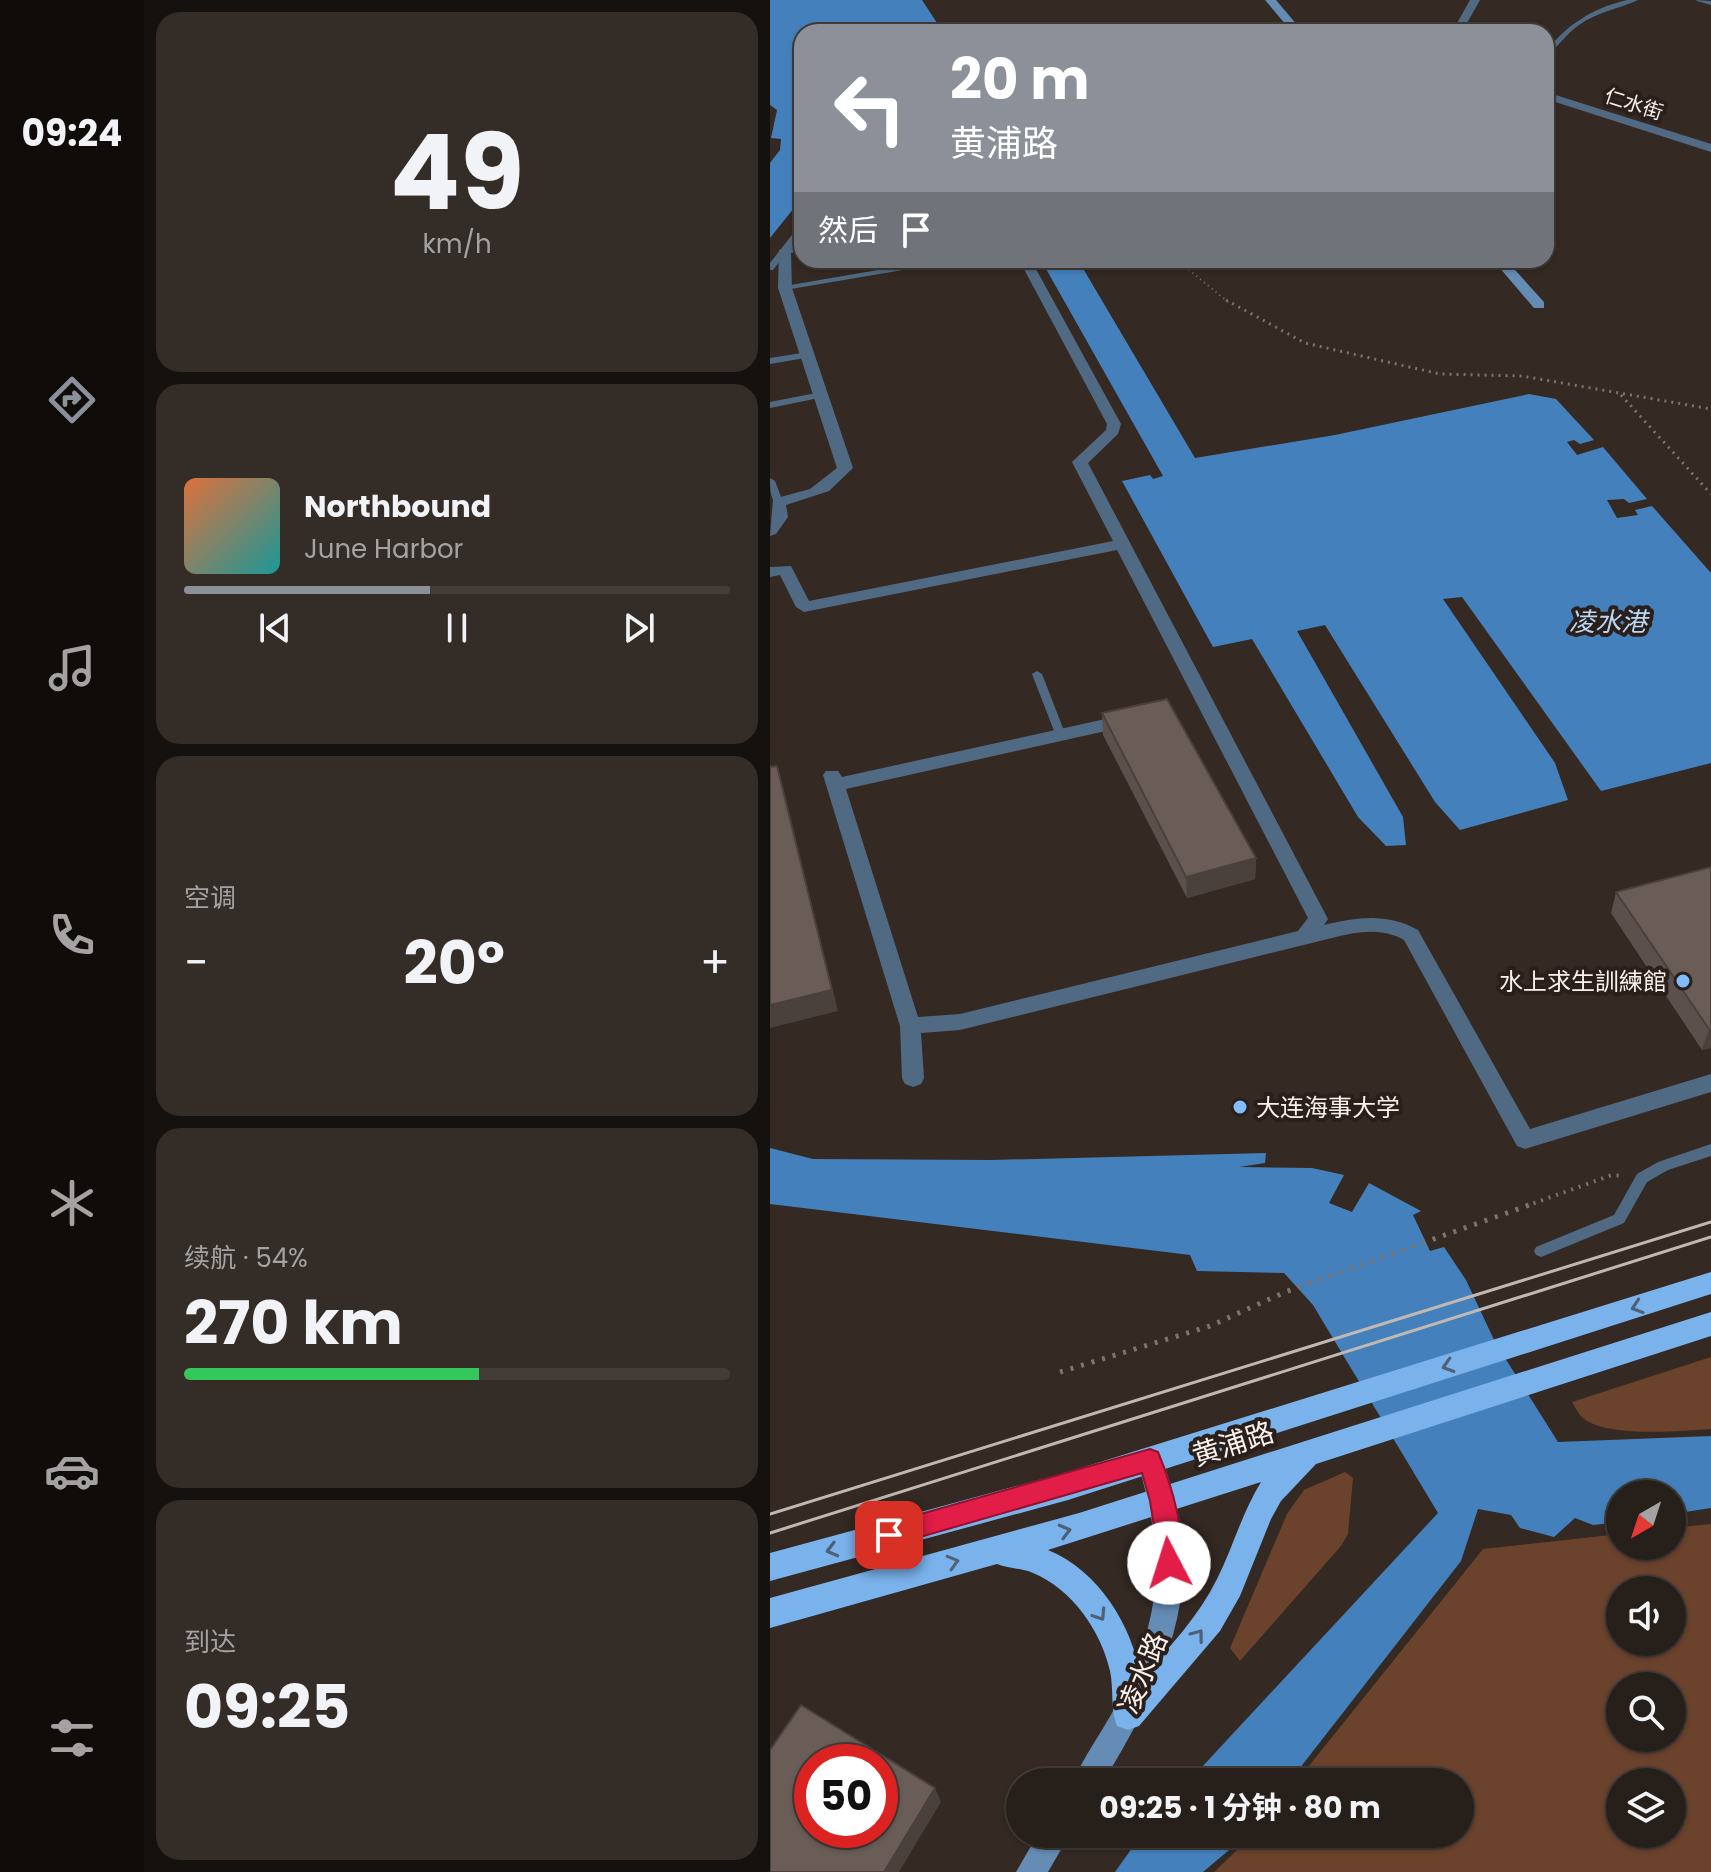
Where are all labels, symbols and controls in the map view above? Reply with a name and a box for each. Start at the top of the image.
text: 20 m [950,40,1090,119]
icon: left [818,56,922,160]
street label: 仁水街 [1601,81,1667,127]
text: 49 [390,100,524,245]
text: 09:24 [22,108,122,159]
text: 黄浦路 [950,118,1058,169]
icon: arrive [894,208,938,252]
text: 然后 [818,209,878,252]
text: km/h [422,226,492,262]
icon: directions [44,372,100,428]
text: Northbound [304,485,491,528]
text: June Harbor [304,531,463,567]
water label: 凌水港 [1569,604,1651,640]
icon: previous [253,606,297,650]
icon: pause [435,606,479,650]
icon: next [617,606,661,650]
icon: music [44,640,100,696]
text: 空调 [184,880,236,916]
icon: phone [44,907,100,963]
text: 20° [404,921,505,1005]
text: − [184,932,208,993]
text: + [700,932,730,993]
place label: 水上求生訓練館 [1499,965,1667,998]
marker: 水上求生訓練館 [1674,972,1692,990]
place label: 大连海事大学 [1256,1091,1400,1124]
marker: 大连海事大学 [1231,1098,1249,1116]
icon: climate [44,1175,100,1231]
text: 续航 · 54% [184,1240,308,1276]
text: 270 km [184,1281,403,1365]
one-way arrow [1630,1297,1644,1313]
one-way arrow [1442,1357,1455,1373]
street label: 黄浦路 [1187,1412,1279,1476]
icon: car [44,1443,100,1499]
north arrow [1606,1480,1686,1560]
map controls [1606,1480,1686,1848]
pin [855,1501,923,1569]
icon: arrive [867,1513,911,1557]
position arrow [1127,1521,1211,1605]
one-way arrow [1058,1524,1072,1540]
one-way arrow [826,1541,840,1558]
one-way arrow [946,1555,960,1571]
button: sound [1606,1576,1686,1656]
one-way arrow [1091,1606,1106,1620]
text: 到达 [184,1624,236,1660]
street label: 凌水路 [1109,1627,1177,1719]
one-way arrow [1188,1629,1202,1644]
text: 09:25 [184,1665,350,1749]
button: search [1606,1672,1686,1752]
icon: filters [44,1710,100,1766]
speed limit sign: 50 [794,1744,898,1848]
button: layers [1606,1768,1686,1848]
text: 09:25 · 1 分钟 · 80 m [1099,1786,1381,1829]

